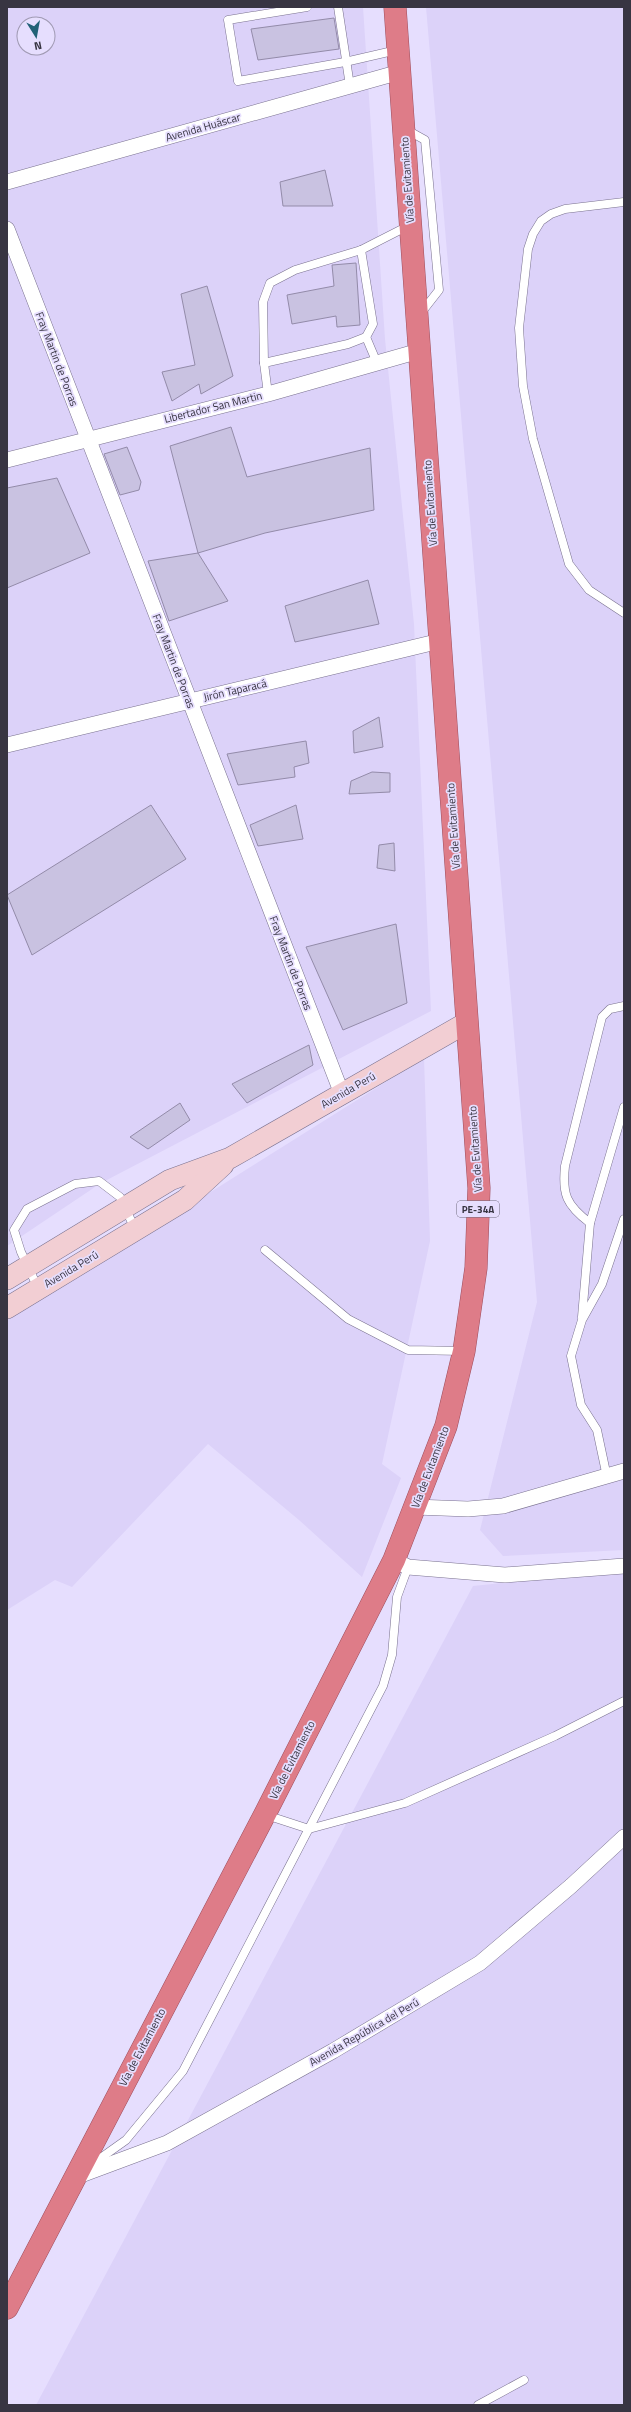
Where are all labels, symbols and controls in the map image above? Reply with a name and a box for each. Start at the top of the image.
north arrow [16,16,56,56]
text: N [33,37,43,54]
street label: Avenida Huáscar [164,109,242,145]
street label: Vía de Evitamiento [396,136,418,224]
street label: Fray Martin de Porras [32,309,82,409]
street label: Libertador San Martin [162,387,264,427]
street label: Vía de Evitamiento [419,459,441,547]
street label: Fray Martin de Porras [149,611,199,711]
street label: Jirón Taparacá [202,675,269,705]
street label: Vía de Evitamiento [442,782,464,870]
street label: Fray Martin de Porras [266,913,316,1013]
street label: Avenida Perú [318,1068,378,1112]
street label: Vía de Evitamiento [464,1105,486,1193]
road number: PE-34A [457,1201,499,1217]
street label: Avenida Perú [41,1246,101,1292]
street label: Vía de Evitamiento [407,1424,453,1510]
street label: Vía de Evitamiento [265,1718,319,1802]
street label: Avenida República del Perú [306,1994,422,2070]
street label: Vía de Evitamiento [115,2005,169,2089]

